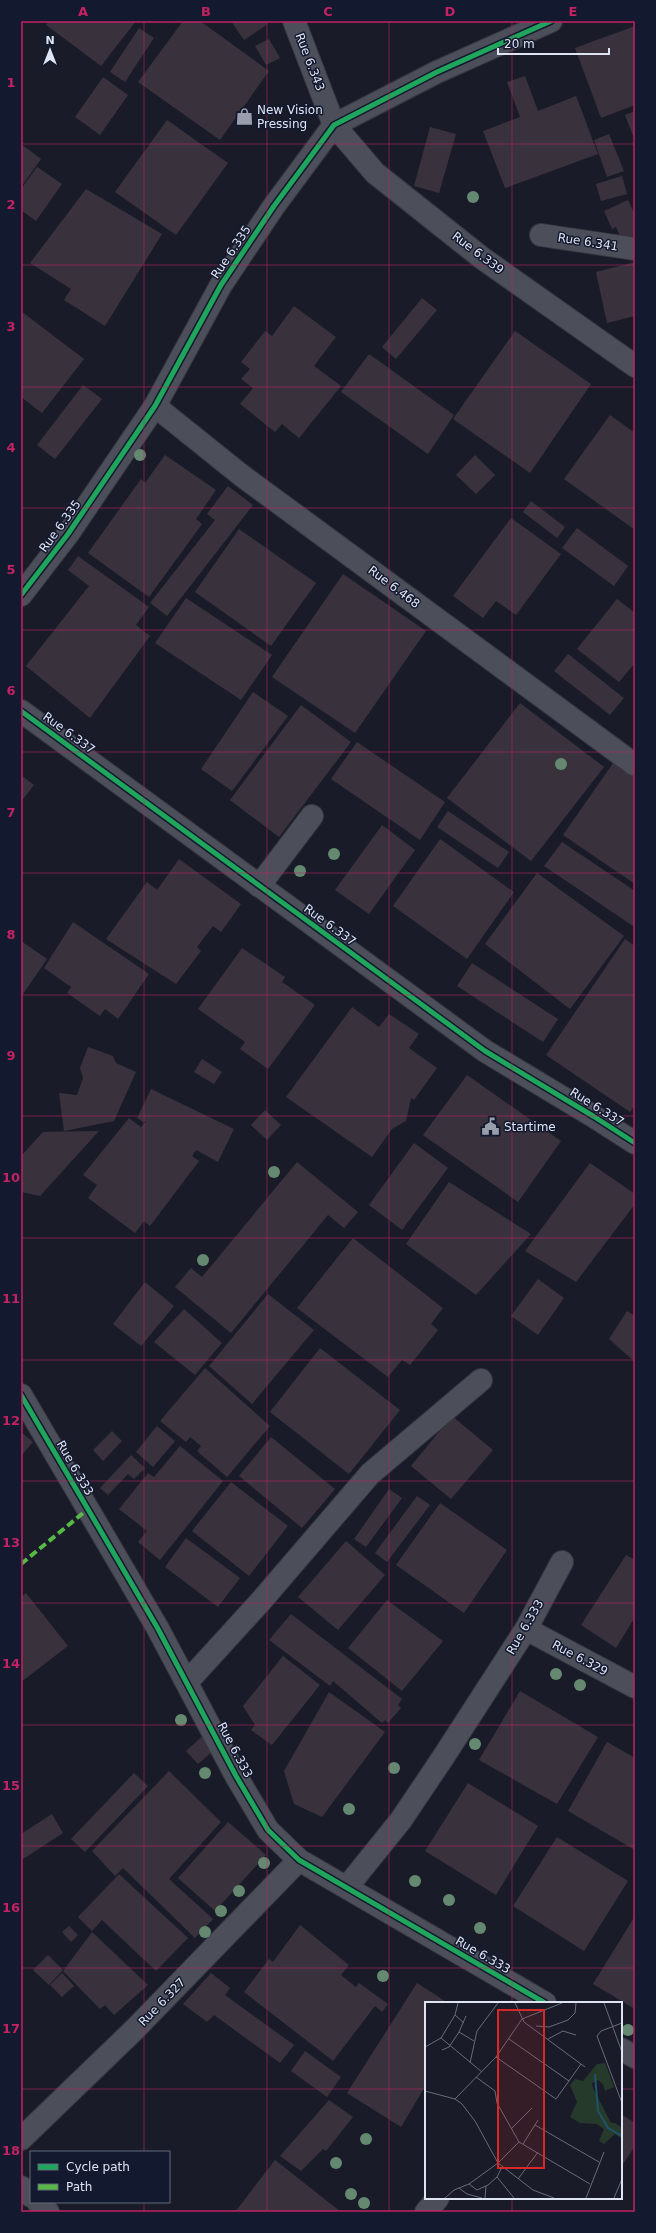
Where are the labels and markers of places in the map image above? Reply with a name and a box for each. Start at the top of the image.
place label: New Vision Pressing [257,103,323,131]
shop icon: New Vision Pressing [234,107,254,127]
public building icon: Startime [481,1117,501,1137]
place label: Startime [504,1120,556,1134]

